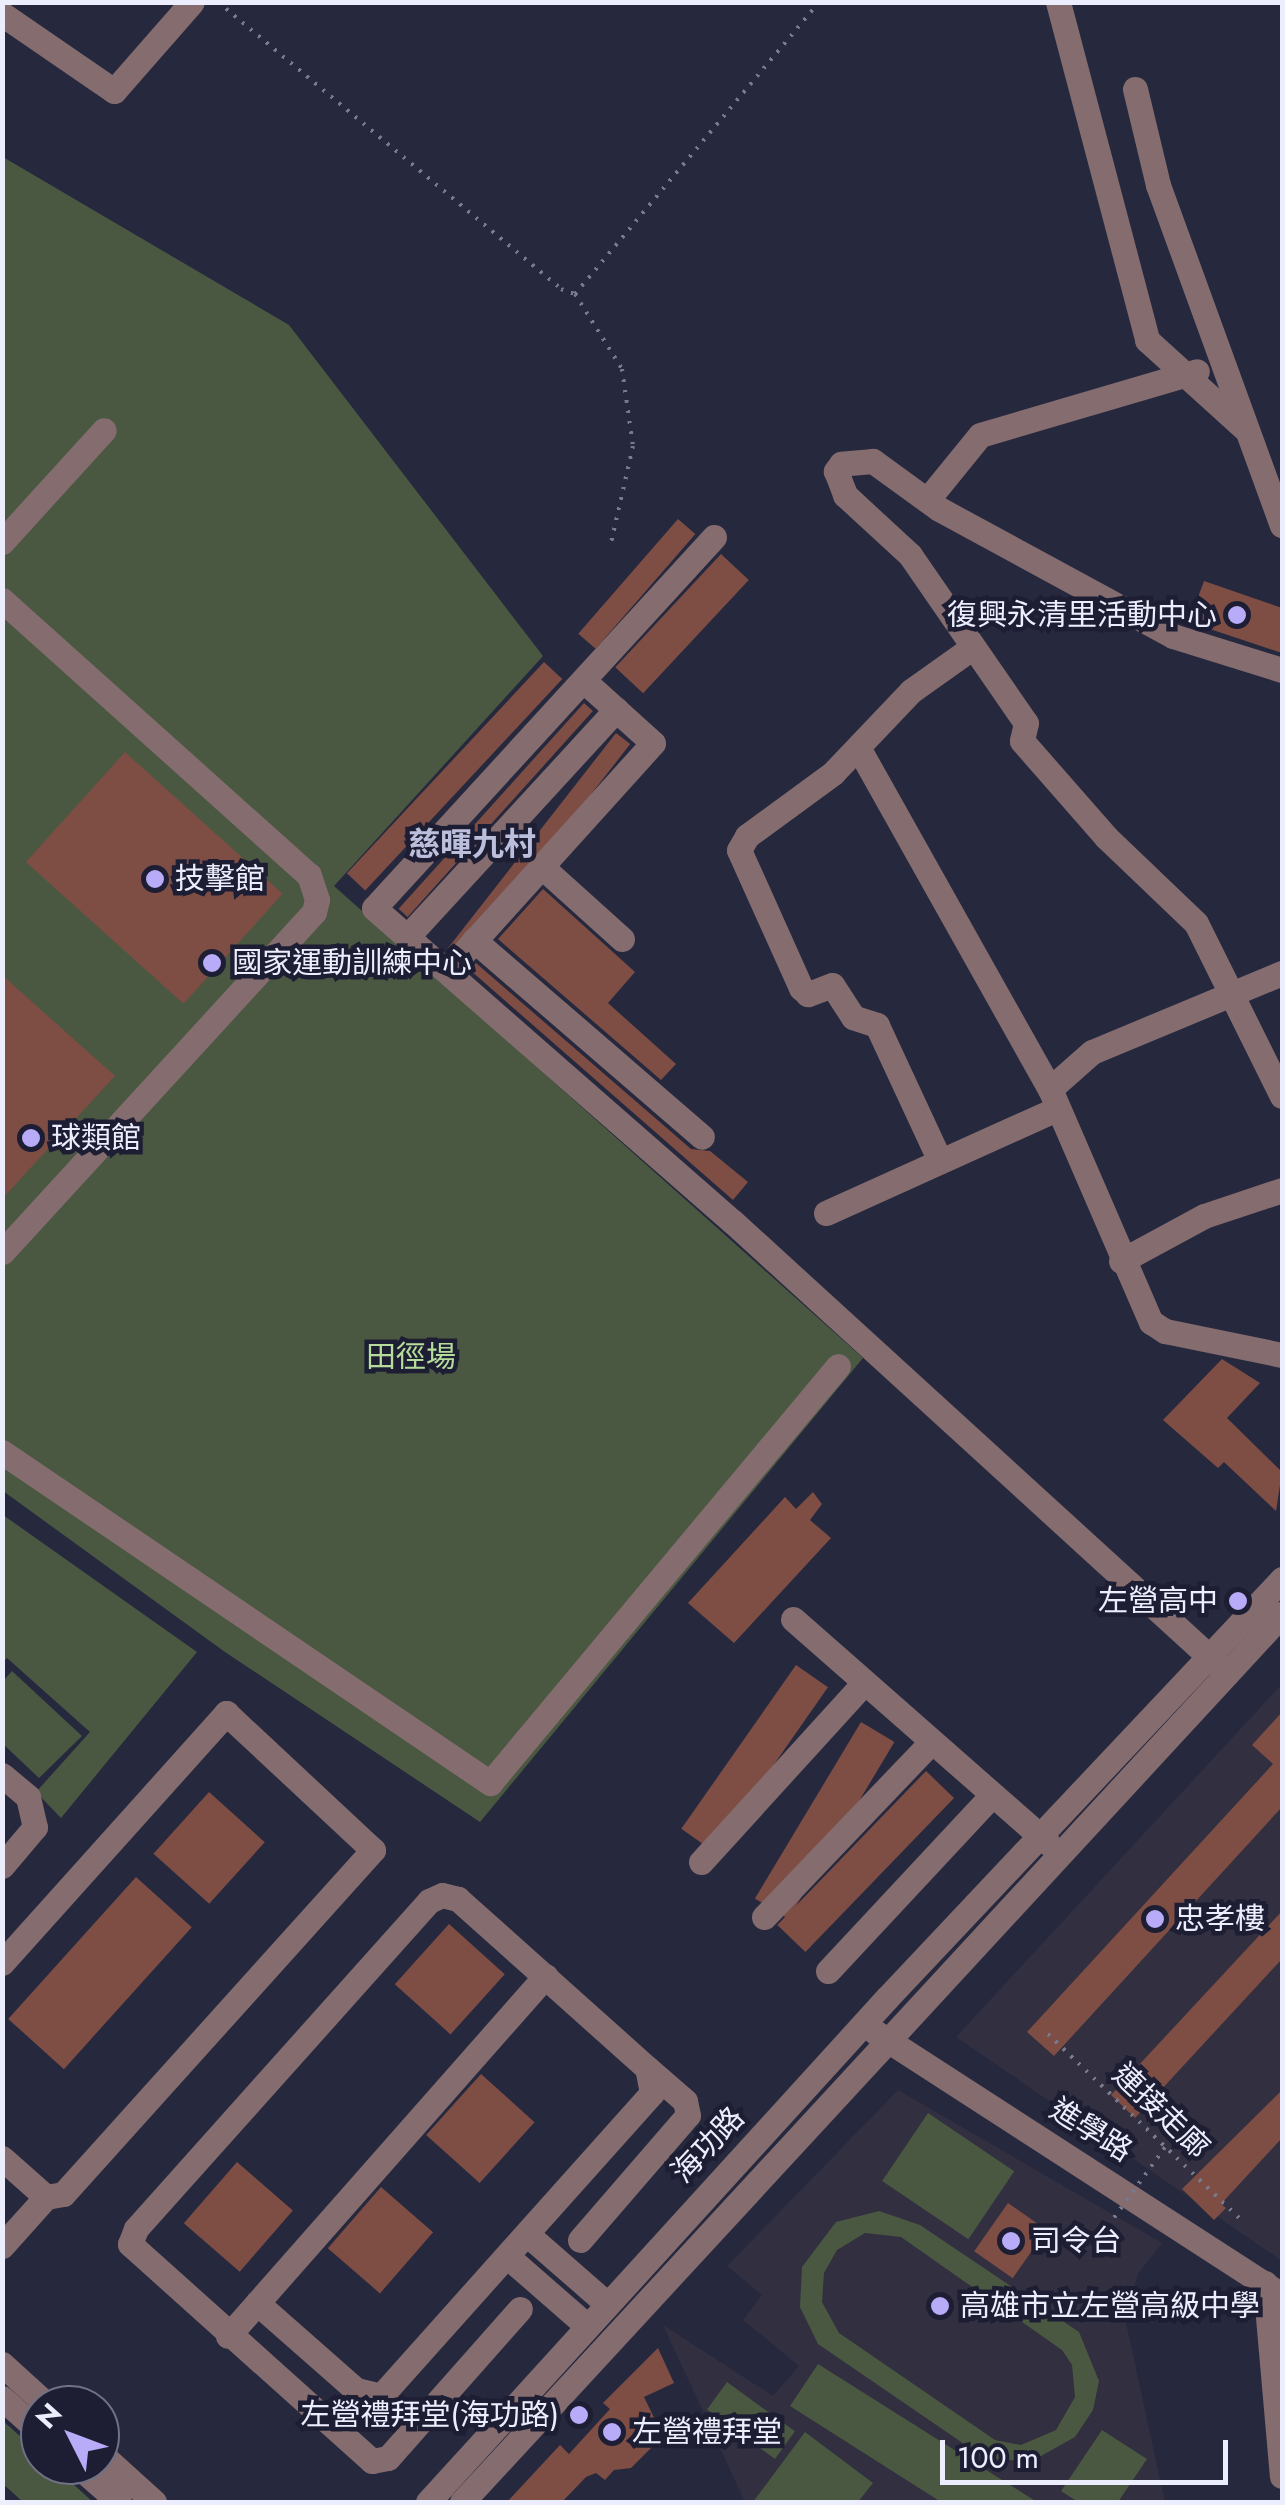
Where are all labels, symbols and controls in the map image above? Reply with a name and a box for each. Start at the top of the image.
place label: 復興永清里活動中心 [947,597,1217,633]
marker: 復興永清里活動中心 [1226,604,1248,626]
district label: 慈暉九村 [408,825,536,863]
place label: 技擊館 [175,861,265,897]
marker: 技擊館 [144,868,166,890]
place label: 國家運動訓練中心 [232,945,472,981]
marker: 國家運動訓練中心 [201,952,223,974]
place label: 球類館 [51,1120,141,1156]
marker: 球類館 [20,1127,42,1149]
park label: 田徑場 [366,1339,456,1375]
place label: 左營高中 [1098,1583,1218,1619]
marker: 左營高中 [1227,1590,1249,1612]
place label: 忠孝樓 [1175,1901,1265,1937]
marker: 忠孝樓 [1144,1908,1166,1930]
street label: 連接走廊 [1105,2056,1217,2166]
street label: 進學路 [1043,2091,1139,2169]
street label: 海功路 [664,2100,752,2190]
place label: 司令台 [1031,2223,1121,2259]
marker: 司令台 [1000,2230,1022,2252]
place label: 高雄市立左營高級中學 [960,2288,1260,2324]
marker: 高雄市立左營高級中學 [929,2295,951,2317]
north arrow [20,2385,120,2485]
text: N [26,2394,71,2438]
place label: 左營禮拜堂(海功路) [300,2397,559,2433]
marker: 左營禮拜堂(海功路) [568,2404,590,2426]
place label: 左營禮拜堂 [632,2414,782,2450]
scale bar [945,2420,1232,2482]
marker: 左營禮拜堂 [601,2421,623,2443]
text: 100 m [957,2436,1039,2479]

